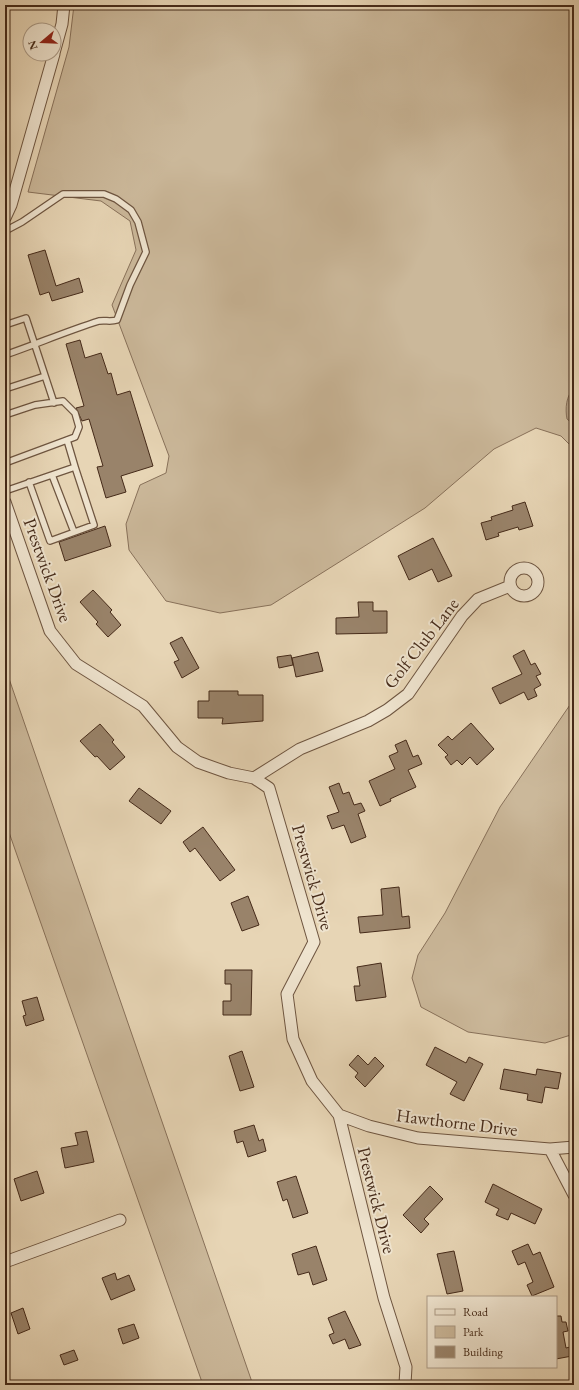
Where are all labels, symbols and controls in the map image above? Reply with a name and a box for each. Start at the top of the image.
north arrow [22,22,62,62]
text: N [24,39,41,52]
street label: Prestwick Drive [19,515,77,625]
street label: Golf Club Lane [378,593,464,693]
street label: Prestwick Drive [287,821,339,933]
street label: Hawthorne Drive [395,1103,519,1141]
street label: Prestwick Drive [353,1144,401,1256]
legend [427,1296,557,1368]
text: Road [463,1304,489,1320]
text: Park [463,1324,484,1340]
text: Building [463,1344,504,1360]

